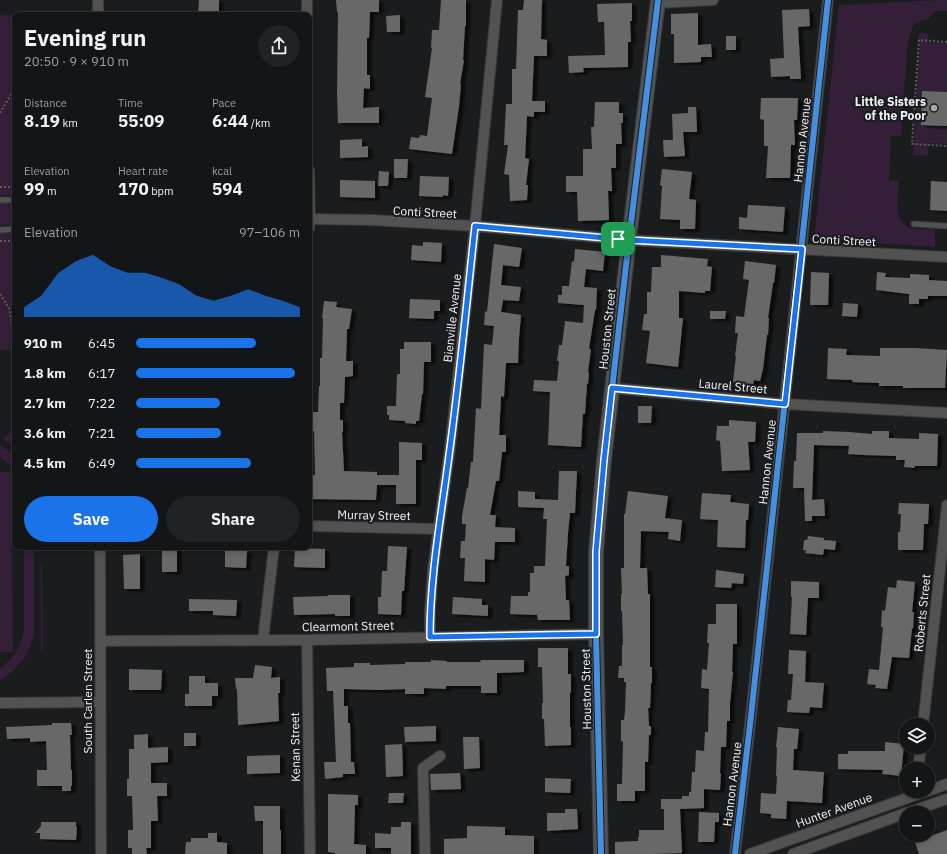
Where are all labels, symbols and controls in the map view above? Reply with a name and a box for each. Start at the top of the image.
text: Evening run [24,23,146,52]
button: share [258,25,300,67]
text: 20:50 · 9 × 910 m [24,53,129,70]
place label: Little Sisters of the Poor [855,94,926,123]
text: Distance [24,96,67,110]
text: Time [118,96,143,110]
text: Pace [212,96,236,110]
street label: Hannon Avenue [790,97,814,183]
marker: Little Sisters of the Poor [929,103,939,113]
text: 8.19 [24,110,60,132]
text: 55:09 [118,110,164,132]
text: 6:44 [212,110,248,132]
text: km [60,116,78,130]
text: /km [248,116,270,130]
text: Elevation [24,164,70,178]
text: Heart rate [118,164,168,178]
text: kcal [212,164,232,178]
text: 99 [24,178,44,200]
text: 170 [118,178,149,200]
text: 594 [212,178,243,200]
text: m [44,184,57,198]
text: bpm [149,184,174,198]
street label: Conti Street [393,203,457,221]
pin [601,222,635,256]
text: Elevation [24,224,78,241]
text: 97–106 m [239,224,300,241]
icon: arrive [607,228,629,250]
street label: Conti Street [812,231,876,249]
street label: Bienville Avenue [440,273,464,363]
street label: Houston Street [595,288,619,370]
text: 910 m [24,335,62,352]
text: 6:45 [88,335,115,352]
text: 1.8 km [24,365,66,382]
text: 6:17 [88,365,115,382]
street label: Laurel Street [698,376,768,396]
text: 2.7 km [24,395,66,412]
text: 7:22 [88,395,115,412]
street label: Hannon Avenue [755,419,779,505]
text: 3.6 km [24,425,66,442]
text: 7:21 [88,425,115,442]
text: 4.5 km [24,455,66,472]
text: 6:49 [88,455,115,472]
button: Save [24,496,158,542]
button: Share [166,496,300,542]
street label: Murray Street [337,507,411,523]
street label: Roberts Street [910,573,934,653]
street label: Clearmont Street [302,618,394,634]
street label: South Carlen Street [80,648,95,754]
street label: Houston Street [578,648,594,730]
street label: Kenan Street [287,712,303,782]
map controls [899,718,935,842]
button: layers [899,718,935,754]
street label: Hannon Avenue [719,741,745,827]
button: + [899,762,935,798]
street label: Hunter Avenue [794,789,875,831]
button: − [899,806,935,842]

